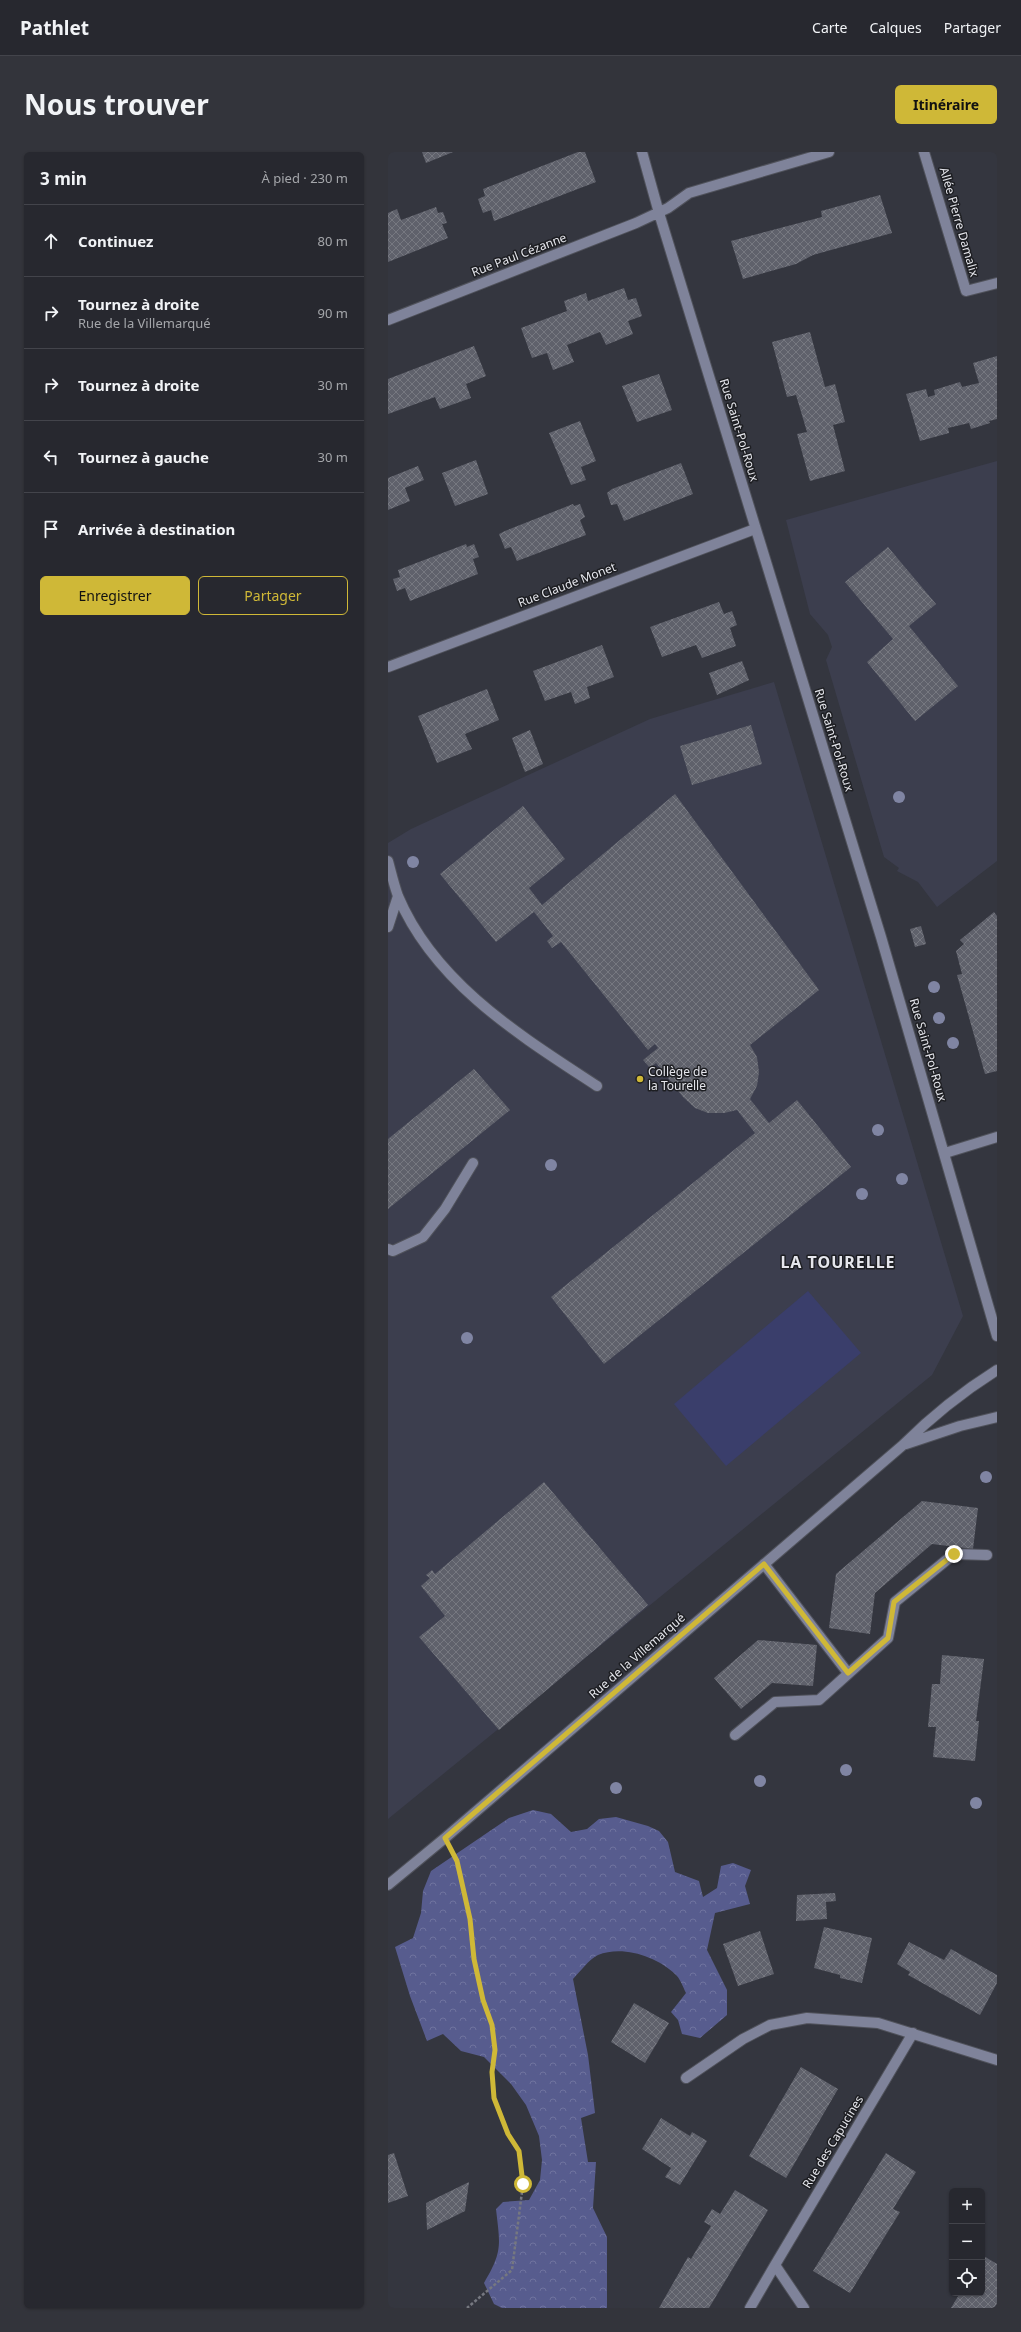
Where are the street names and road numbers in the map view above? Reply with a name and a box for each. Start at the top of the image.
street label: Allée Pierre Damalix [936,165,983,279]
street label: Rue Paul Cézanne [469,228,569,280]
street label: Rue Saint-Pol-Roux [716,376,763,484]
street label: Rue Claude Monet [515,558,619,611]
street label: Rue Saint-Pol-Roux [811,686,858,794]
street label: Rue Saint-Pol-Roux [906,996,952,1104]
street label: Rue de la Villemarqué [585,1609,689,1702]
street label: Rue des Capucines [798,2092,867,2191]

